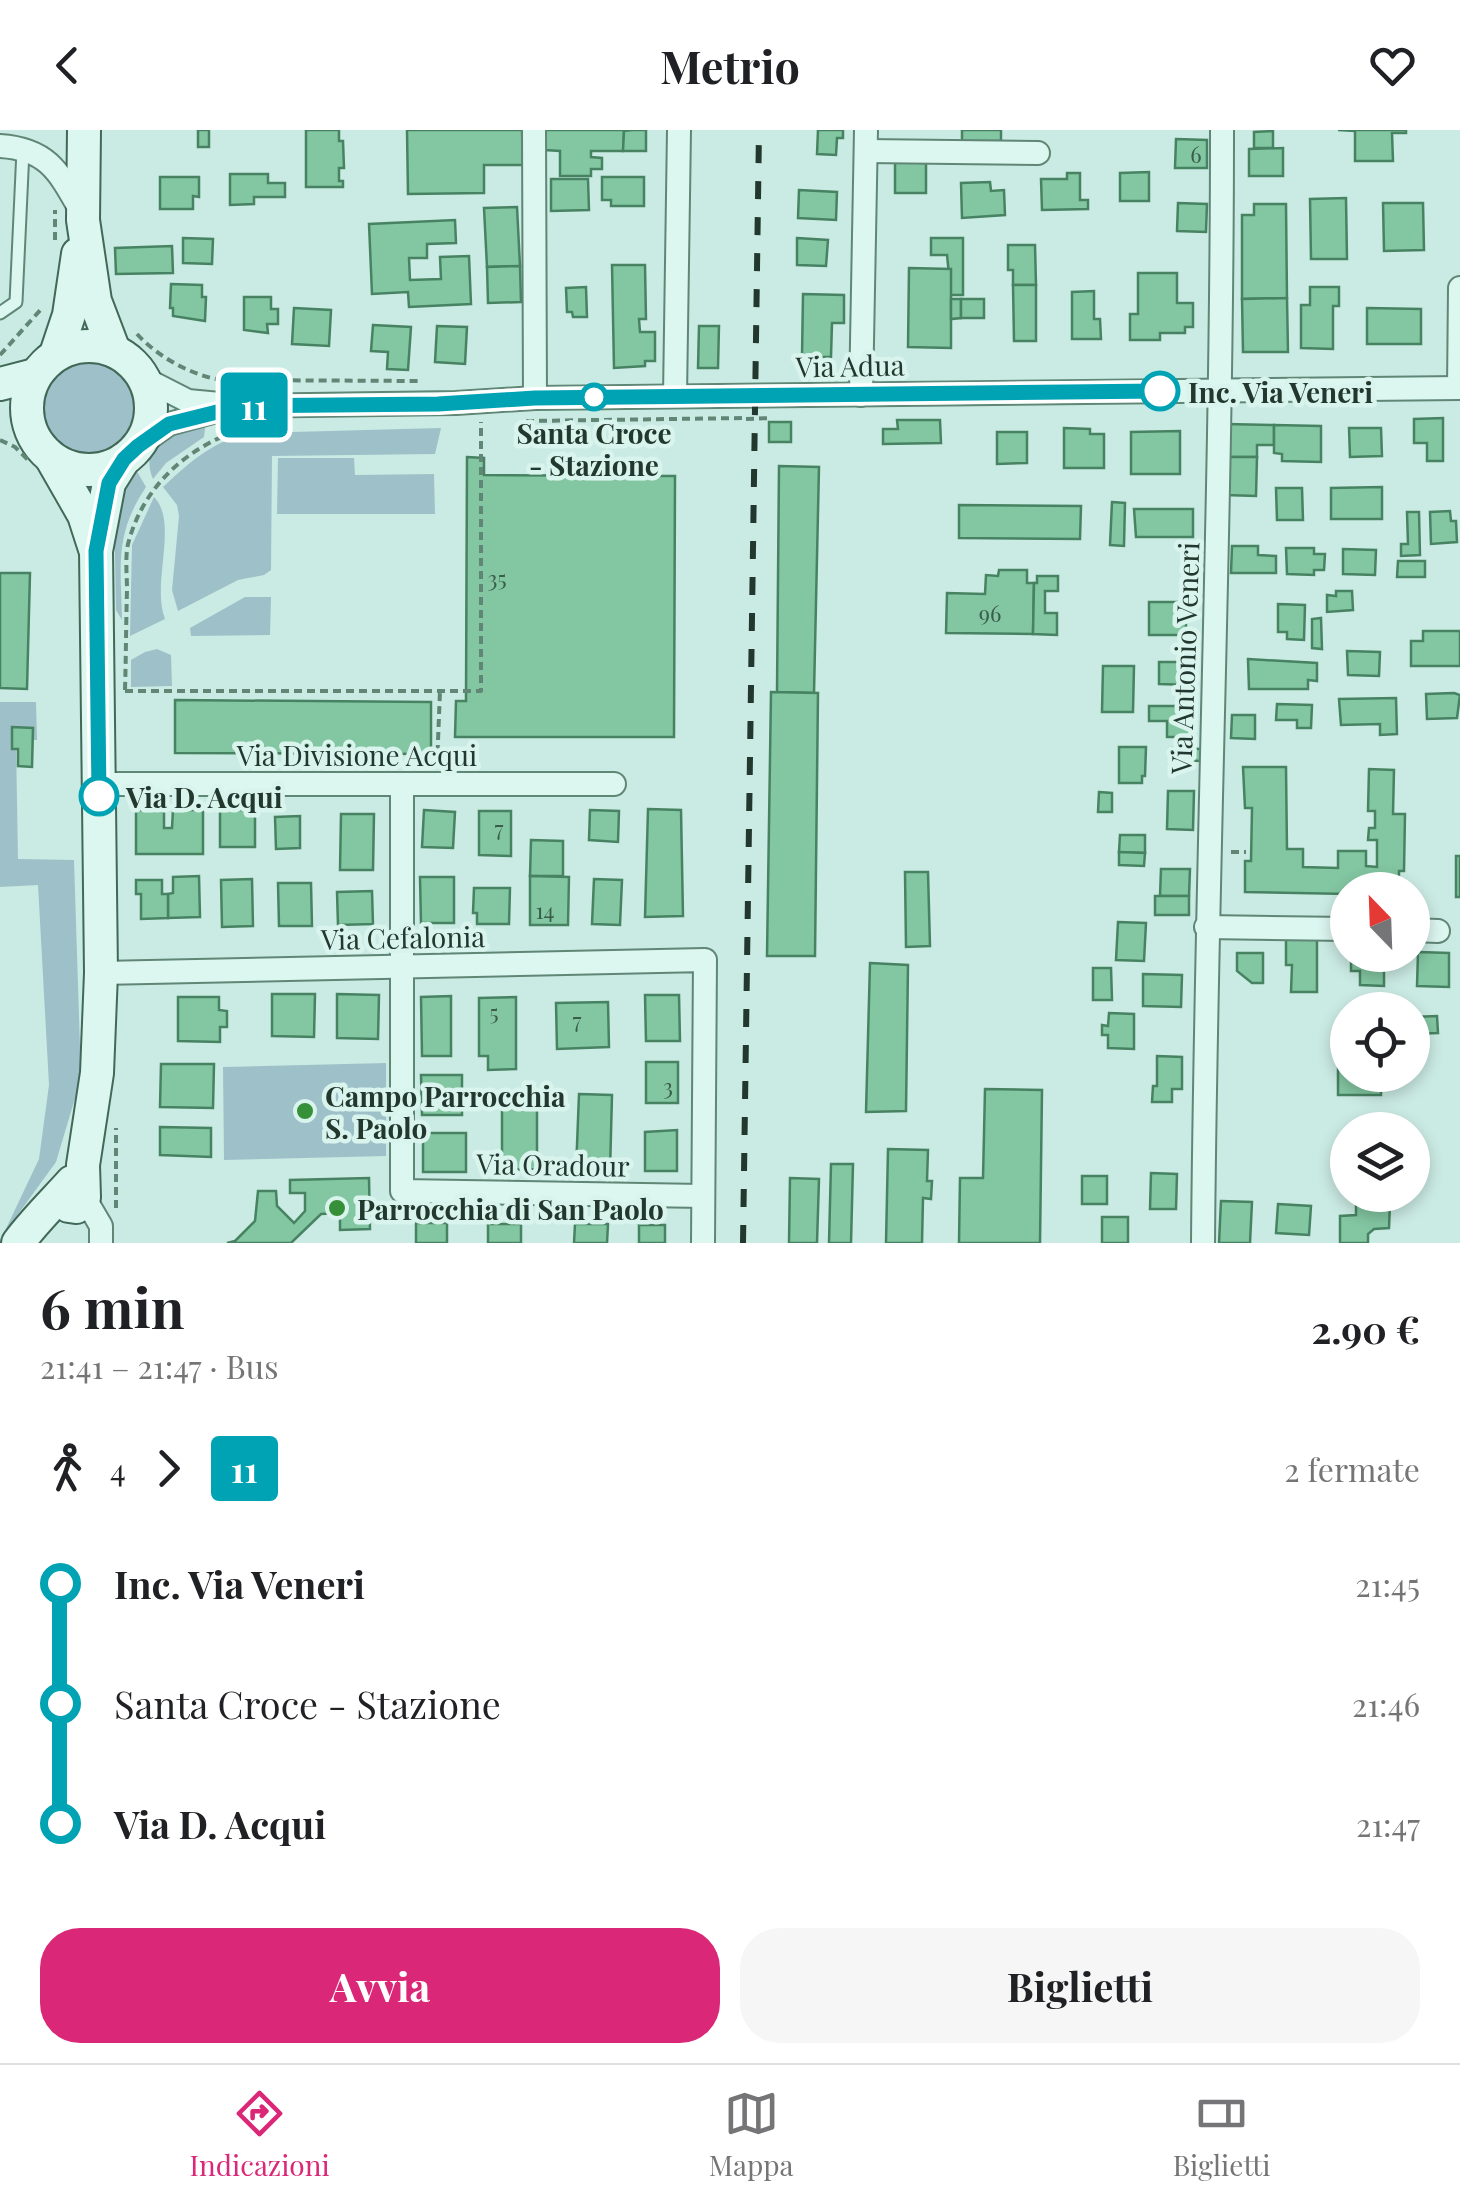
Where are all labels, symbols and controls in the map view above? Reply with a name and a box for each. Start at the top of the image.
text: Metrio [660,35,800,95]
icon: back [40,38,95,93]
icon: heart [1365,38,1420,93]
house number: 6 [1190,139,1202,169]
street label: Via Adua [794,346,905,384]
line badge: 11 [209,372,299,438]
marker: Inc. Via Veneri [1141,372,1179,410]
place label: Inc. Via Veneri [1188,373,1373,410]
text: 11 [241,382,267,429]
marker: Santa Croce - Stazione [581,384,607,410]
place label: Santa Croce - Stazione [516,414,672,483]
street label: Via Antonio Veneri [1161,541,1207,776]
house number: 35 [487,563,507,593]
house number: 96 [979,598,1001,628]
street label: Via Divisione Acqui [236,736,477,773]
marker: Via D. Acqui [80,777,118,815]
place label: Via D. Acqui [125,778,283,815]
house number: 7 [495,813,504,843]
north arrow [1330,872,1430,972]
map controls [1330,872,1430,1212]
house number: 14 [535,895,555,925]
street label: Via Cefalonia [320,917,485,957]
button: locate [1330,992,1430,1092]
house number: 5 [489,997,499,1027]
house number: 7 [573,1005,582,1035]
house number: 3 [663,1071,673,1101]
place label: Campo Parrocchia S. Paolo [325,1077,566,1146]
marker: Campo Parrocchia S. Paolo [294,1100,316,1122]
button: layers [1330,1112,1430,1212]
street label: Via Oradour [475,1144,630,1184]
place label: Parrocchia di San Paolo [357,1190,664,1227]
marker: Parrocchia di San Paolo [326,1197,348,1219]
text: 6 min [40,1269,185,1343]
text: 2.90 € [1312,1303,1420,1354]
text: 21:41 – 21:47 · Bus [40,1344,278,1387]
icon: walk [40,1441,95,1496]
icon: forward [141,1441,196,1496]
text: 11 [231,1445,258,1492]
text: 4 [110,1447,126,1490]
text: 2 fermate [1284,1447,1420,1490]
text: Inc. Via Veneri [114,1558,365,1609]
text: 21:45 [1355,1562,1420,1605]
text: Santa Croce - Stazione [114,1678,501,1729]
text: 21:46 [1352,1682,1420,1725]
text: Via D. Acqui [114,1798,326,1849]
text: 21:47 [1356,1802,1420,1845]
button: Avvia [40,1928,720,2043]
button: Biglietti [740,1928,1420,2043]
tab: Indicazioni [190,2086,330,2183]
tab: Mappa [709,2086,794,2183]
tab: Biglietti [1173,2086,1270,2183]

